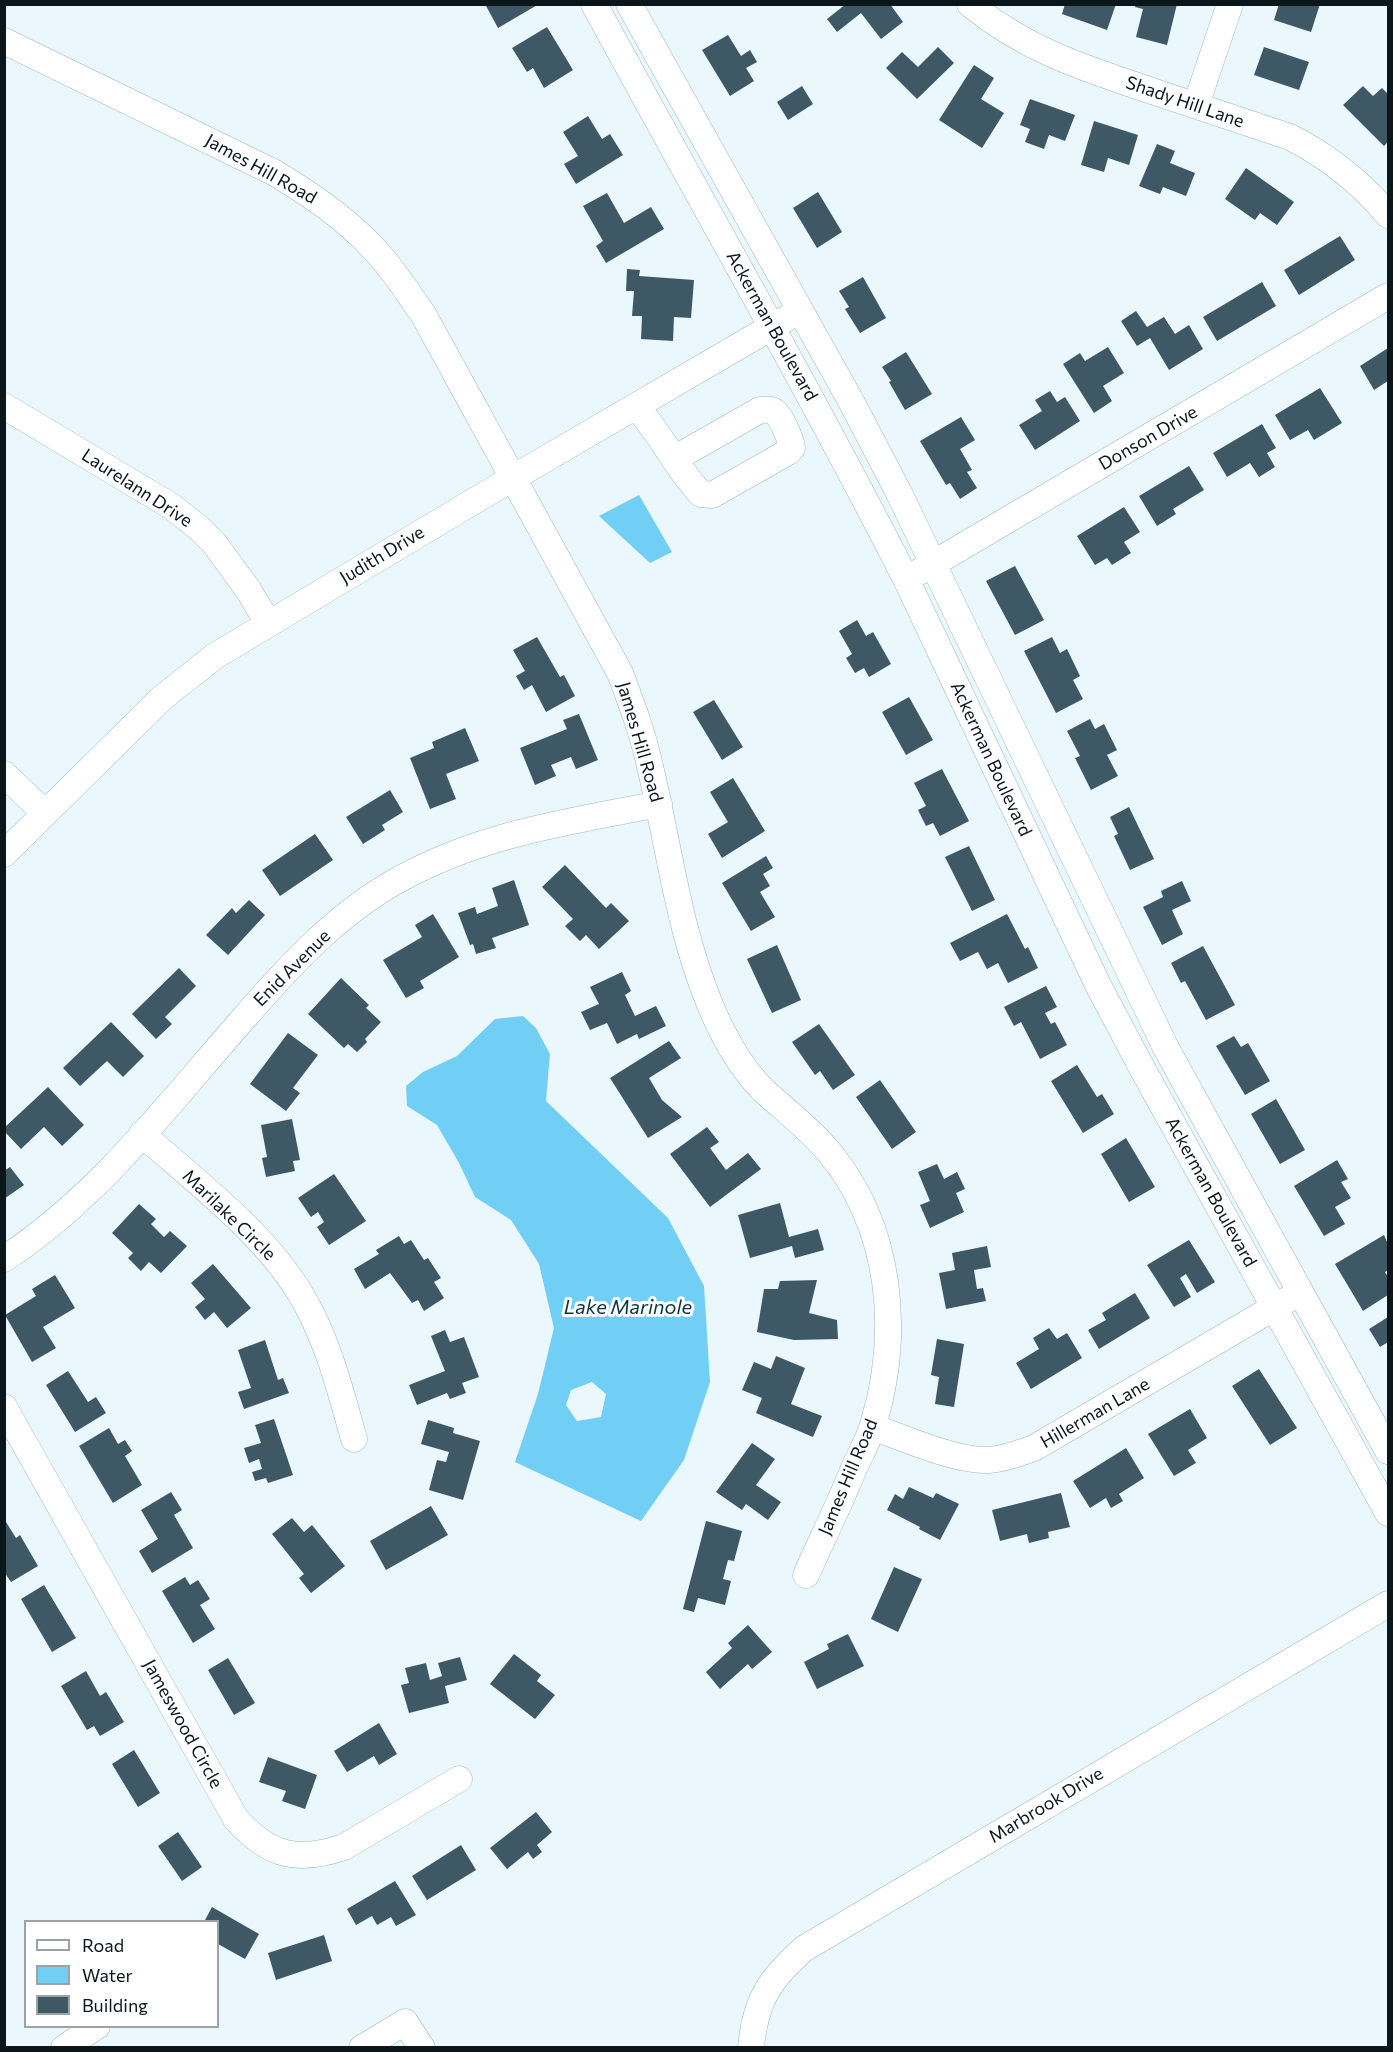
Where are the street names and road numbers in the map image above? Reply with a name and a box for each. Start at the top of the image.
street label: Shady Hill Lane [1123,72,1247,132]
street label: James Hill Road [201,129,321,209]
street label: Ackerman Boulevard [722,247,822,405]
street label: Donson Drive [1095,401,1201,475]
street label: Laurelann Drive [78,444,196,532]
street label: Judith Drive [336,521,428,589]
street label: Ackerman Boulevard [946,678,1036,840]
street label: James Hill Road [612,679,668,805]
street label: Enid Avenue [249,925,335,1011]
street label: Ackerman Boulevard [1161,1113,1261,1271]
street label: Marilake Circle [178,1165,280,1265]
street label: Hillerman Lane [1037,1373,1153,1453]
street label: James Hill Road [814,1416,882,1538]
street label: Jameswood Circle [139,1656,227,1792]
street label: Marbrook Drive [985,1762,1107,1848]

